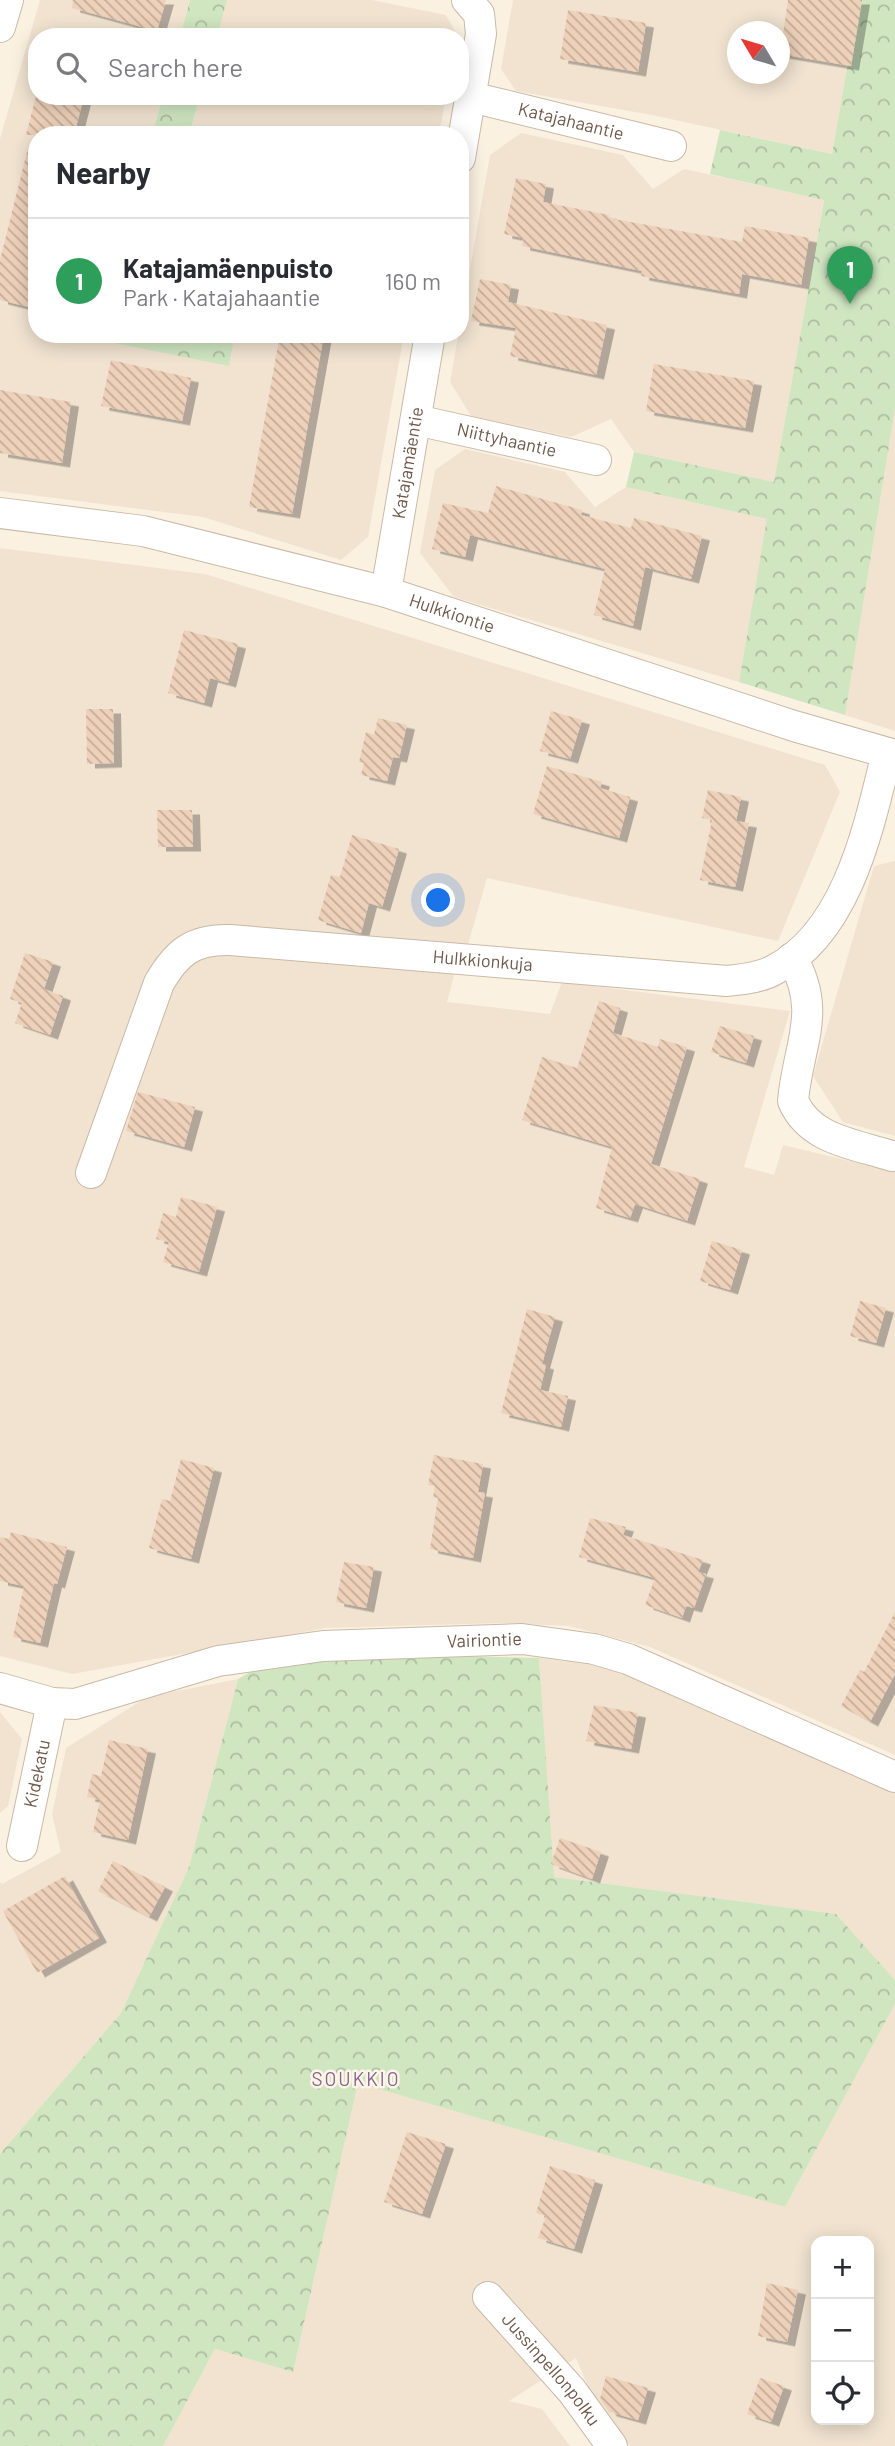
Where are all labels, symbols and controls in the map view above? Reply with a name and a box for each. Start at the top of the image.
north arrow [727,21,790,84]
search box [28,28,469,105]
icon: search [52,48,90,86]
text: Search here [108,51,243,82]
street label: Katajahaantie [516,97,626,144]
text: Nearby [56,154,151,190]
pin: 1 [827,246,873,304]
text: Katajamäenpuisto [123,252,333,283]
text: 1 [75,267,83,295]
text: 160 m [384,267,441,295]
text: Park · Katajahaantie [123,283,320,311]
street label: Katajamäentie [387,405,427,521]
street label: Niittyhaantie [455,417,559,461]
street label: Hulkkiontie [407,588,498,637]
your location [421,883,455,917]
street label: Hulkkionkuja [432,945,534,975]
street label: Vairiontie [446,1627,522,1652]
street label: Kidekatu [18,1737,54,1810]
district label: SOUKKIO [311,2067,401,2090]
map controls [811,2236,874,2425]
button: + [811,2236,874,2299]
button: − [811,2299,874,2362]
street label: Jussinpellonpolku [497,2308,606,2430]
button: locate [811,2362,874,2425]

